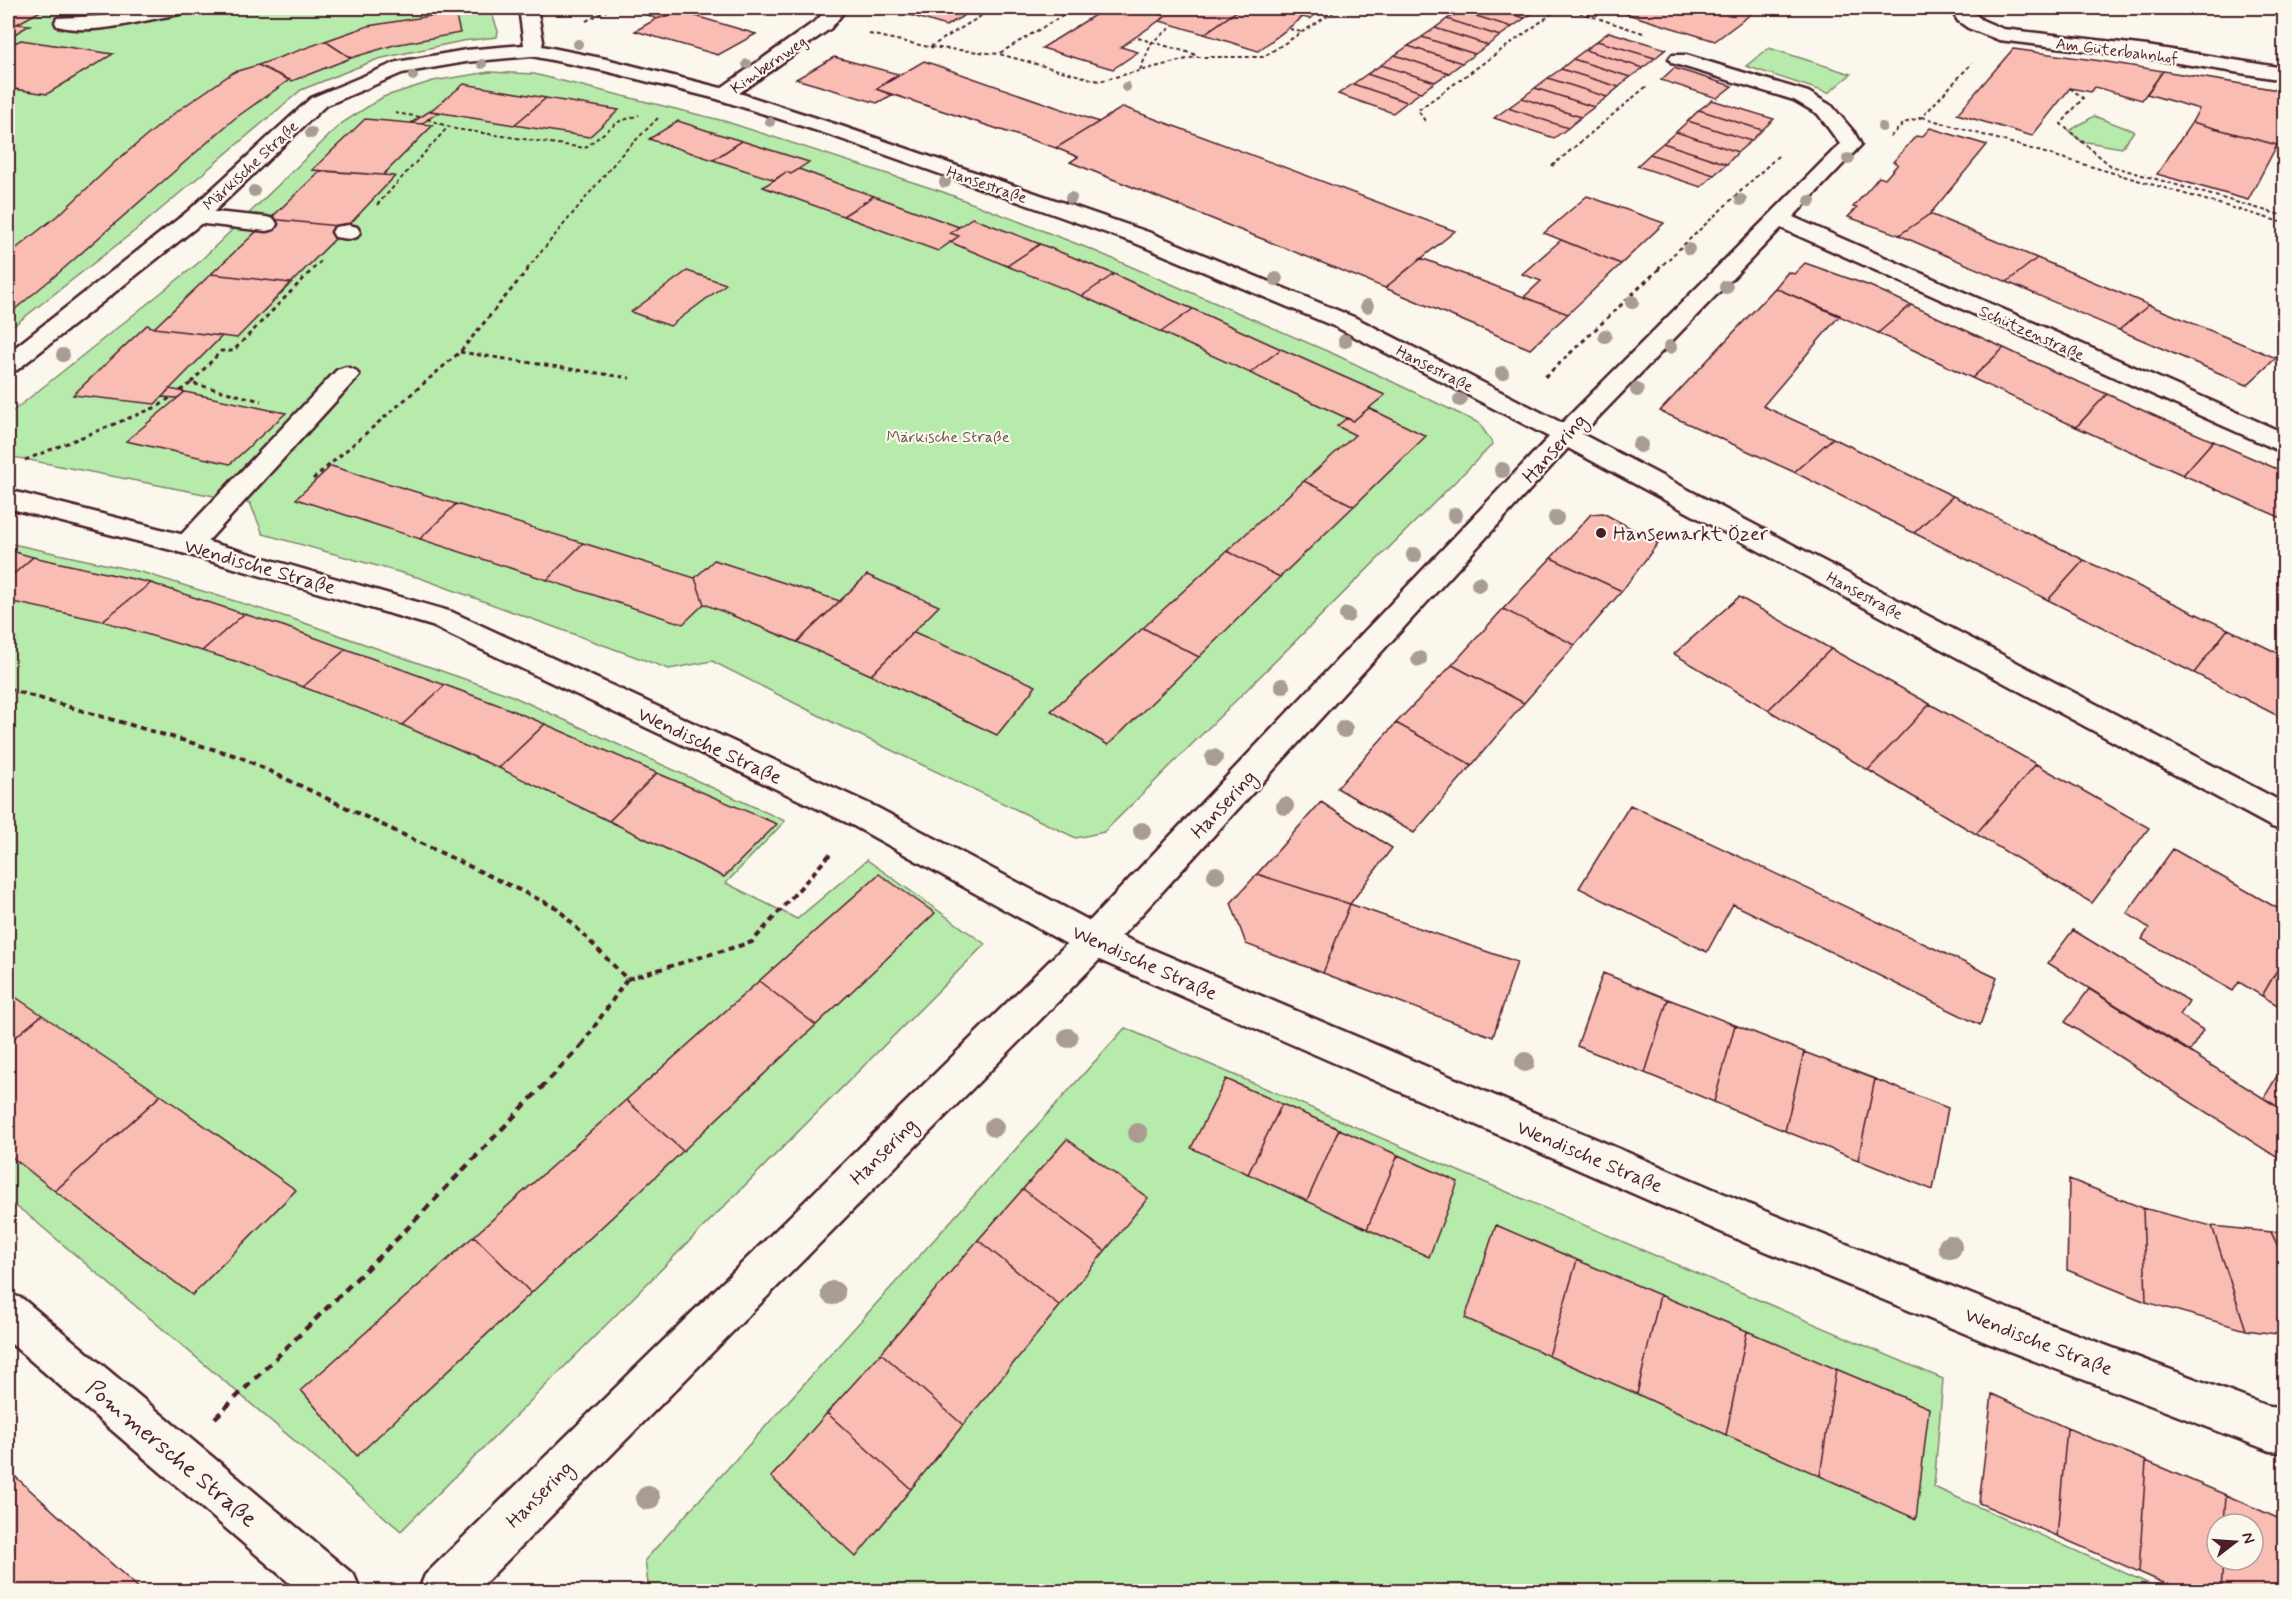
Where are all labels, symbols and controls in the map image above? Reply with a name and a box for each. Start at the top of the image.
street label: Kimbernweg [727,31,811,99]
street label: Am Güterbahnhof [2054,34,2179,69]
street label: Märkische Straße [199,116,303,216]
street label: Hansestraße [943,162,1030,209]
street label: Schützenstraße [1976,301,2087,366]
street label: Hansestraße [1392,341,1477,398]
street label: Hansering [1517,408,1594,490]
park label: Märkische Straße [886,427,1010,448]
place label: Hansemarkt Özer [1613,521,1769,548]
marker: Hansemarkt Özer [1594,526,1608,540]
street label: Wendische Straße [181,533,339,602]
street label: Hansestraße [1822,567,1906,625]
street label: Wendische Straße [633,701,786,792]
street label: Hansering [1185,765,1264,846]
street label: Wendische Straße [1068,919,1221,1008]
street label: Hansering [844,1112,924,1192]
street label: Wendische Straße [1512,1114,1667,1200]
street label: Wendische Straße [1961,1302,2116,1383]
street label: Pommersche Straße [79,1373,263,1535]
street label: Hansering [500,1455,580,1535]
north arrow [2205,1512,2265,1572]
text: N [2236,1530,2260,1546]

